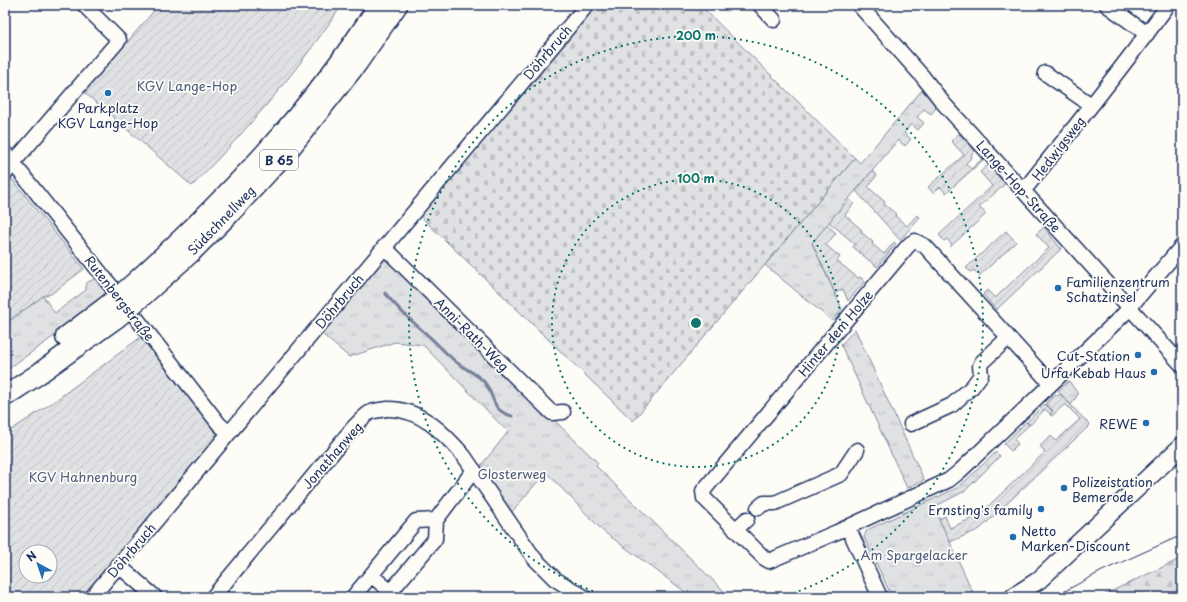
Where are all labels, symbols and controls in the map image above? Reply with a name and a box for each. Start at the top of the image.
street label: Döhrbruch [518,21,576,83]
text: 200 m [676,26,716,44]
park label: KGV Lange-Hop [137,76,237,95]
marker: Parkplatz KGV Lange-Hop [103,88,113,98]
place label: Parkplatz KGV Lange-Hop [58,98,158,132]
street label: Hedwigsweg [1027,112,1089,184]
street label: Lange-Hop-Straße [972,136,1066,236]
road number: B 65 [260,150,298,170]
text: 100 m [677,169,715,187]
street label: Südschnellweg [183,181,259,259]
street label: Rutenbergstraße [81,251,159,345]
street label: Döhrbruch [310,270,368,332]
place label: Familienzentrum Schatzinsel [1066,272,1170,306]
marker: Familienzentrum Schatzinsel [1053,283,1063,293]
street label: Hinter dem Holze [793,286,877,380]
street label: Anni-Rath-Weg [431,293,513,375]
centre of rings [689,316,703,330]
place label: Cut-Station [1057,346,1130,365]
marker: Cut-Station [1133,350,1143,360]
place label: Urfa Kebab Haus [1041,363,1146,382]
marker: Urfa Kebab Haus [1149,367,1159,377]
place label: REWE [1099,414,1138,433]
street label: Jonathanweg [297,417,367,493]
marker: REWE [1141,418,1151,428]
park label: Glosterweg [477,464,547,483]
park label: KGV Hahnenburg [29,467,137,486]
place label: Polizeistation Bemerode [1072,472,1153,506]
marker: Polizeistation Bemerode [1059,483,1069,493]
place label: Ernsting's family [928,500,1033,519]
marker: Ernsting's family [1036,504,1046,514]
street label: Döhrbruch [102,519,160,581]
place label: Netto Marken-Discount [1021,521,1130,555]
marker: Netto Marken-Discount [1008,532,1018,542]
north arrow [18,544,58,584]
park label: Am Spargelacker [860,545,969,564]
text: N [22,546,40,565]

